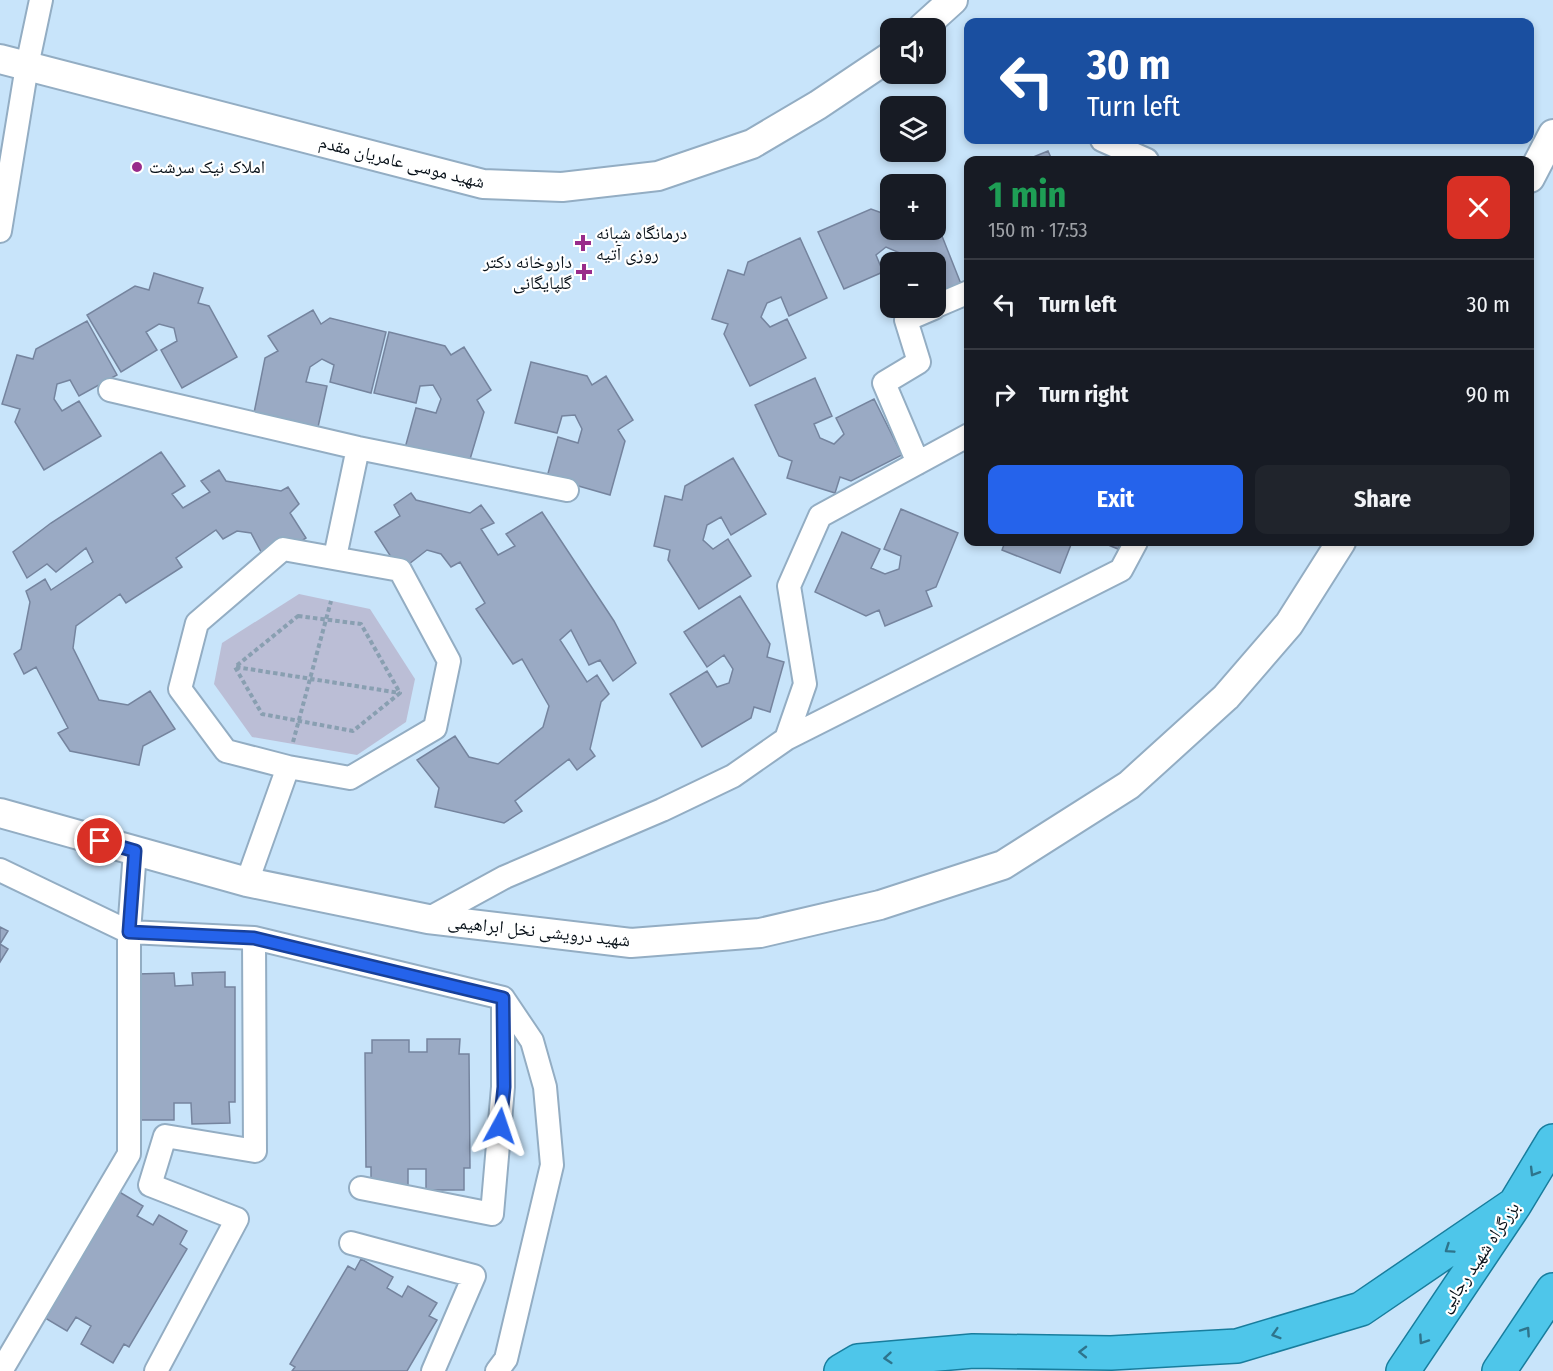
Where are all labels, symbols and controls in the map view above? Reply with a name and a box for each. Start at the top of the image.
map controls [880,18,946,318]
button: sound [880,18,946,84]
text: 30 m [1087,40,1171,90]
icon: left [988,42,1066,120]
text: Turn left [1087,91,1180,123]
button: layers [880,96,946,162]
street label: شهید موسی عامریان مقدم [317,131,487,194]
place label: املاک نیک سرشت [149,156,265,178]
marker: املاک نیک سرشت [130,160,144,174]
text: 1 min [988,173,1066,217]
button: + [880,174,946,240]
button: close [1447,176,1510,239]
text: 150 m · 17:53 [988,218,1087,242]
place label: درمانگاه شبانه روزی آتیه [596,222,687,265]
marker: درمانگاه شبانه روزی آتیه [574,234,592,252]
place label: داروخانه دکتر گلپایگانی [482,251,573,294]
button: − [880,252,946,318]
marker: داروخانه دکتر گلپایگانی [577,265,591,279]
icon: left [988,288,1021,321]
text: Turn left [1039,291,1117,318]
text: 30 m [1467,291,1510,318]
icon: right [988,378,1021,411]
text: Turn right [1039,381,1128,408]
text: 90 m [1466,381,1510,408]
button: Exit [988,465,1243,534]
button: Share [1255,465,1510,534]
pin [74,815,125,866]
icon: arrive [83,824,116,857]
street label: شهید درویشی نخل ابراهیمی [447,910,631,952]
position arrow [468,1094,532,1158]
one-way arrow [1529,1166,1541,1176]
street label: بزرگراه شهید رجایی [1434,1197,1524,1317]
one-way arrow [1445,1242,1456,1253]
one-way arrow [1519,1326,1530,1337]
one-way arrow [1271,1327,1282,1339]
one-way arrow [1419,1334,1431,1344]
one-way arrow [1078,1346,1087,1358]
one-way arrow [884,1351,893,1364]

